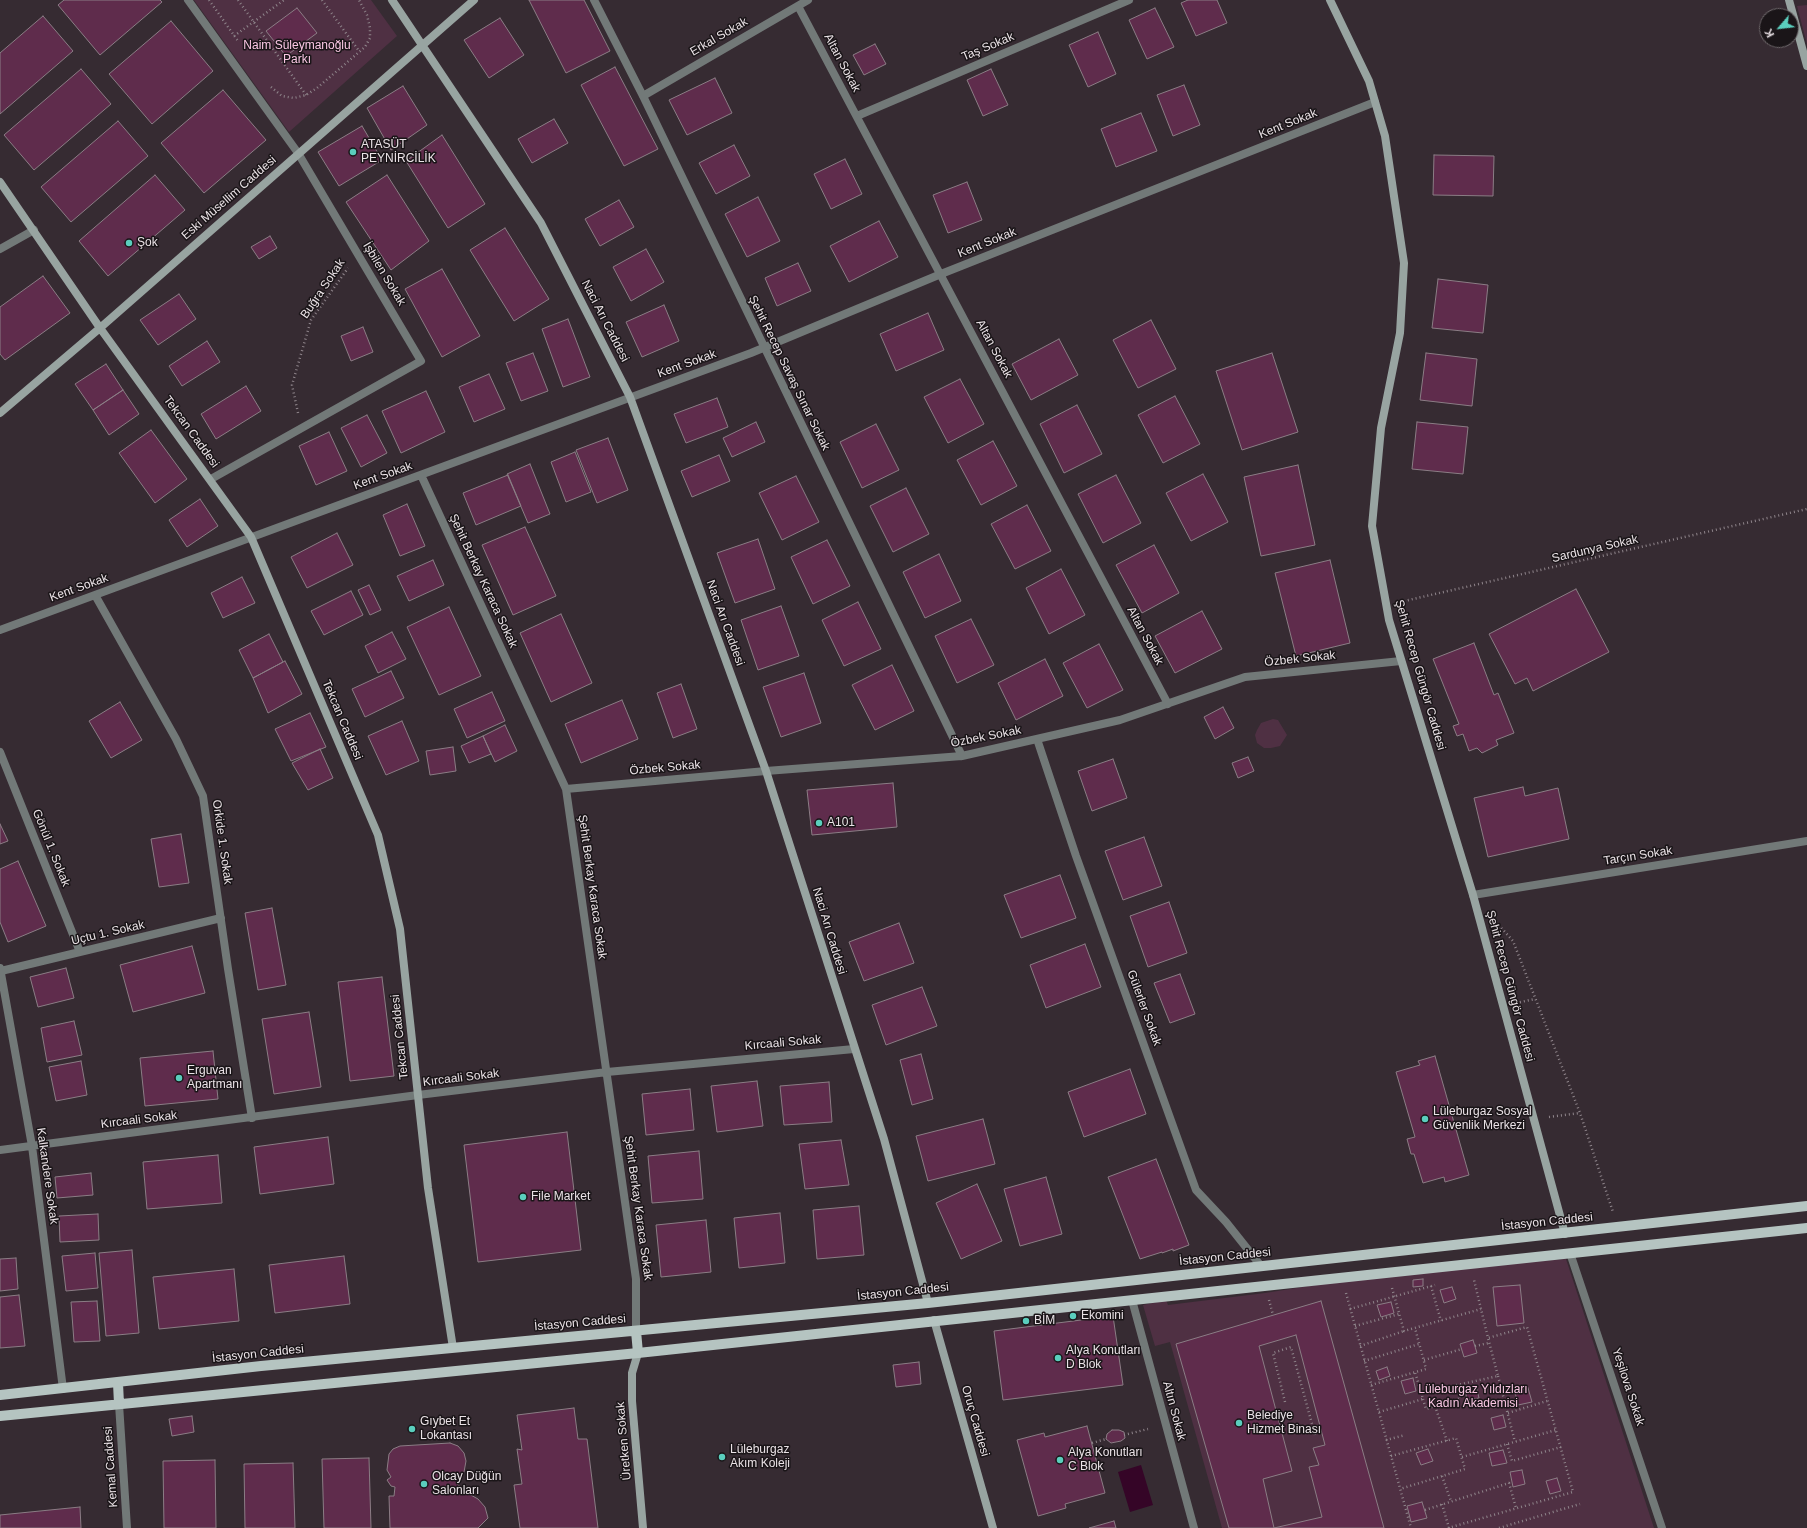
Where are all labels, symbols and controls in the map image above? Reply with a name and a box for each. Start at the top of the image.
north arrow [1759,8,1799,48]
street label: Erkal Sokak [688,15,750,59]
text: K [1762,27,1776,39]
street label: Taş Sokak [960,30,1016,64]
street label: Altan Sokak [821,31,863,95]
park label: Naim Süleymanoğlu Parkı [243,39,351,67]
street label: Kent Sokak [1257,106,1319,142]
place label: ATASÜT PEYNİRCİLİK [361,138,436,166]
marker: ATASÜT PEYNİRCİLİK [348,147,358,157]
street label: Eski Müsellim Caddesi [179,153,279,243]
street label: Kent Sokak [956,225,1018,261]
place label: Şok [137,236,158,250]
marker: Şok [124,238,134,248]
street label: İşbilen Sokak [359,240,409,308]
street label: Buğra Sokak [298,256,348,322]
street label: Naci Arı Caddesi [578,278,632,364]
street label: Şehit Recep Savaş Sınar Sokak [745,293,833,453]
street label: Altan Sokak [973,317,1015,381]
street label: Kent Sokak [656,347,718,381]
street label: Tekcan Caddesi [160,393,222,471]
street label: Kent Sokak [352,459,414,493]
street label: Şehit Berkay Karaca Sokak [446,512,520,650]
street label: Sardunya Sokak [1550,532,1640,566]
street label: Kent Sokak [48,571,110,605]
street label: Naci Arı Caddesi [703,578,747,668]
street label: Şehit Recep Güngör Caddesi [1392,598,1448,752]
street label: Altan Sokak [1124,604,1166,668]
street label: Özbek Sokak [1264,648,1336,670]
street label: Tekcan Caddesi [319,678,365,762]
street label: Özbek Sokak [950,723,1022,751]
street label: Özbek Sokak [629,758,701,778]
street label: Orkide 1. Sokak [209,799,235,885]
street label: Gönül 1. Sokak [29,807,73,889]
street label: Şehit Berkay Karaca Sokak [575,814,609,960]
place label: A101 [827,816,855,830]
marker: A101 [814,818,824,828]
street label: Tarçın Sokak [1603,843,1673,869]
street label: Naci Arı Caddesi [809,886,849,976]
street label: Şehit Recep Güngör Caddesi [1483,909,1537,1063]
street label: Uçtu 1. Sokak [70,918,146,948]
street label: Gülerler Sokak [1124,968,1164,1048]
street label: Tekcan Caddesi [388,994,412,1080]
street label: Kırcaali Sokak [744,1032,822,1054]
place label: Erguvan Apartmanı [187,1064,242,1092]
street label: Kırcaali Sokak [422,1066,500,1090]
marker: Erguvan Apartmanı [174,1073,184,1083]
place label: Lüleburgaz Sosyal Güvenlik Merkezi [1433,1105,1532,1133]
street label: Kırcaali Sokak [100,1108,178,1132]
marker: Lüleburgaz Sosyal Güvenlik Merkezi [1420,1114,1430,1124]
street label: Kalkandere Sokak [33,1127,61,1225]
street label: Şehit Berkay Karaca Sokak [621,1135,655,1281]
place label: File Market [531,1190,590,1204]
marker: File Market [518,1192,528,1202]
street label: İstasyon Caddesi [1500,1210,1594,1234]
street label: İstasyon Caddesi [1178,1245,1272,1269]
street label: İstasyon Caddesi [856,1280,950,1304]
place label: Ekomini [1081,1309,1124,1323]
marker: Ekomini [1068,1311,1078,1321]
street label: İstasyon Caddesi [534,1312,626,1334]
place label: BİM [1034,1314,1055,1328]
marker: BİM [1021,1316,1031,1326]
street label: İstasyon Caddesi [211,1342,305,1366]
place label: Alya Konutları D Blok [1066,1344,1141,1372]
street label: Yeşilova Sokak [1609,1346,1647,1428]
marker: Alya Konutları D Blok [1053,1353,1063,1363]
street label: Altın Sokak [1159,1380,1189,1442]
park label: Lüleburgaz Yıldızları Kadın Akademisi [1418,1383,1528,1411]
street label: Oruç Caddesi [958,1384,992,1458]
street label: Üretken Sokak [613,1401,635,1481]
place label: Belediye Hizmet Binası [1247,1409,1321,1437]
place label: Gıybet Et Lokantası [420,1415,472,1443]
marker: Belediye Hizmet Binası [1234,1418,1244,1428]
marker: Gıybet Et Lokantası [407,1424,417,1434]
street label: Kemal Caddesi [101,1426,121,1508]
place label: Lüleburgaz Akım Koleji [730,1443,790,1471]
place label: Alya Konutları C Blok [1068,1446,1143,1474]
marker: Lüleburgaz Akım Koleji [717,1452,727,1462]
marker: Alya Konutları C Blok [1055,1455,1065,1465]
place label: Olcay Düğün Salonları [432,1470,501,1498]
marker: Olcay Düğün Salonları [419,1479,429,1489]

